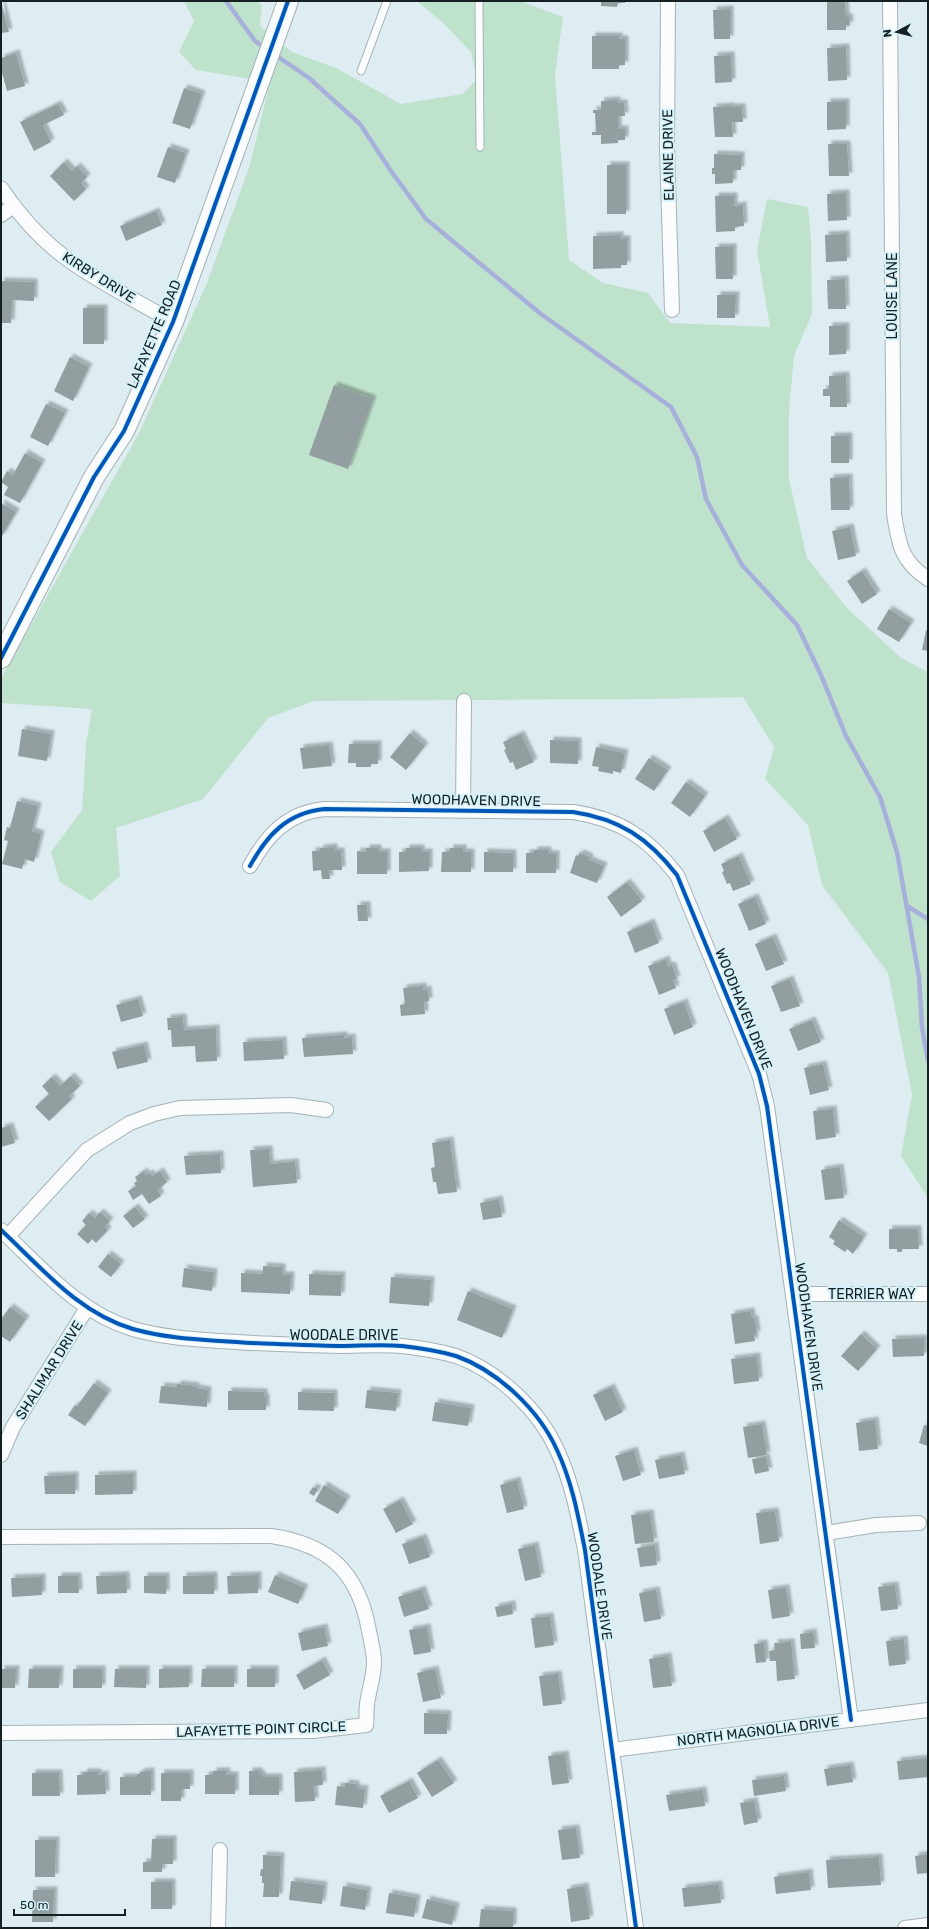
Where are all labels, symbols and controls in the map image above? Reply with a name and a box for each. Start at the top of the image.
north arrow [877,12,917,52]
text: N [881,28,895,38]
street label: ELAINE DRIVE [659,109,678,201]
street label: KIRBY DRIVE [59,248,138,307]
street label: LOUISE LANE [884,253,901,339]
street label: LAFAYETTE ROAD [124,277,185,391]
street label: WOODHAVEN DRIVE [411,791,541,810]
street label: WOODHAVEN DRIVE [711,946,776,1072]
street label: WOODHAVEN DRIVE [791,1262,826,1392]
street label: TERRIER WAY [828,1286,916,1303]
street label: SHALIMAR DRIVE [12,1318,87,1423]
street label: WOODALE DRIVE [290,1327,399,1344]
street label: WOODALE DRIVE [584,1531,616,1641]
street label: NORTH MAGNOLIA DRIVE [676,1713,840,1750]
street label: LAFAYETTE POINT CIRCLE [176,1718,346,1741]
scale bar [14,1891,125,1917]
text: 50 m [20,1898,48,1912]

